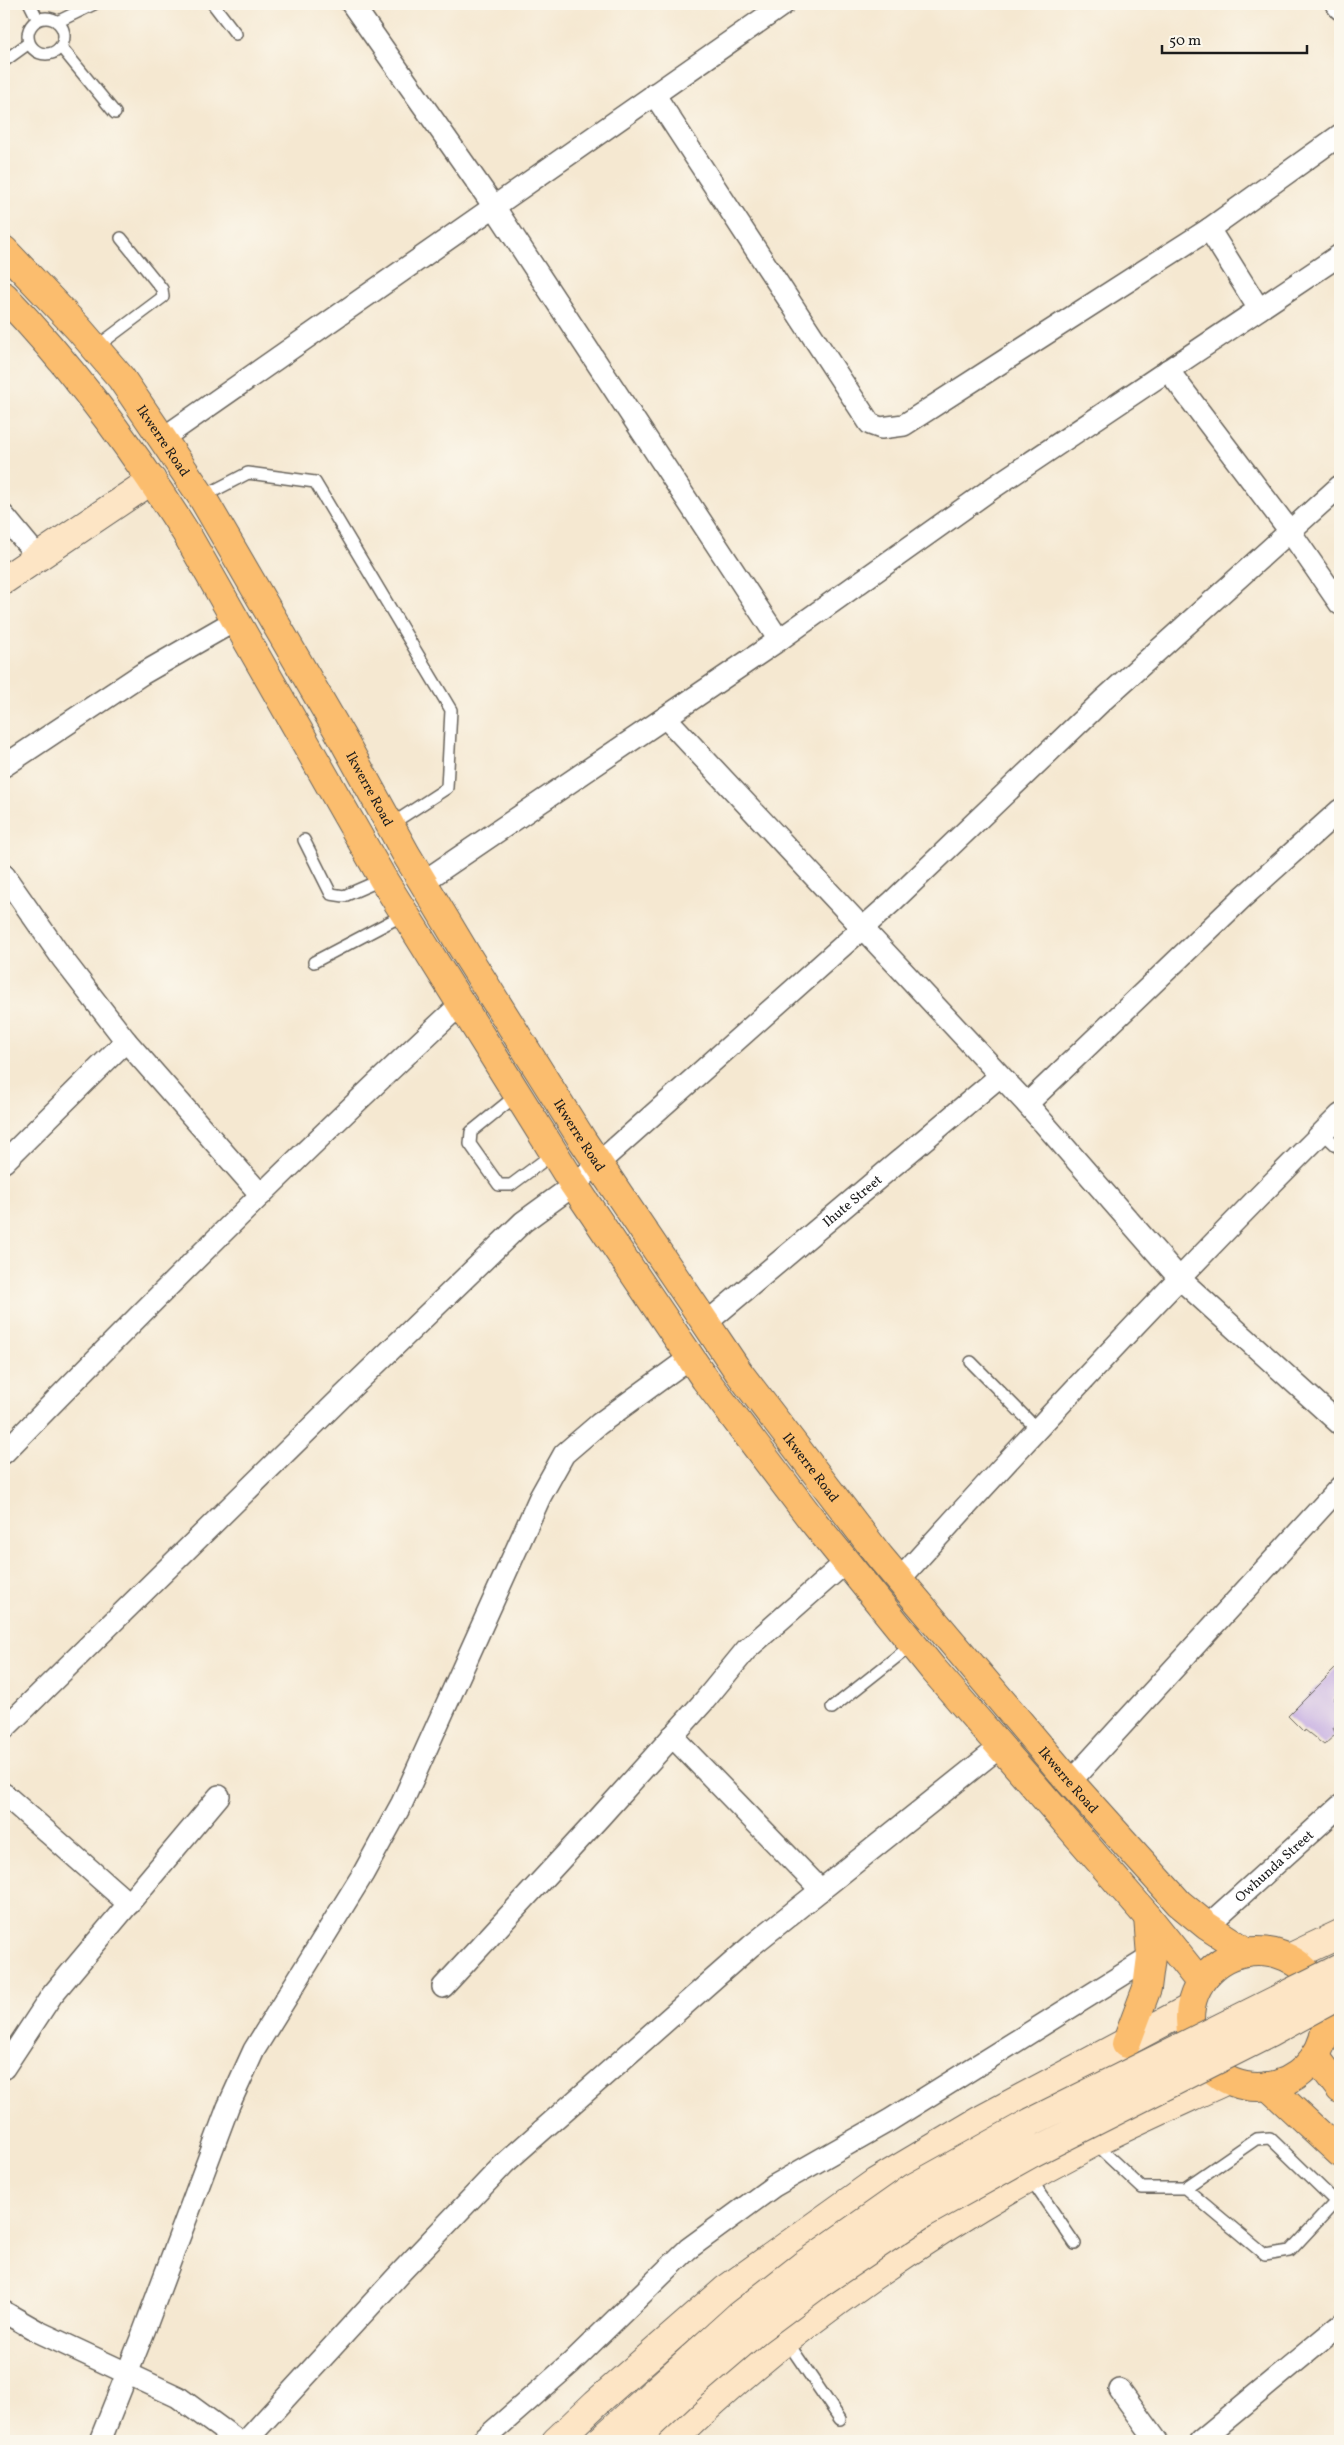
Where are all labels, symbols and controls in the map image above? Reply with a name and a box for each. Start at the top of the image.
scale bar [1162,22,1306,54]
text: 50 m [1169,31,1201,52]
street label: Ikwerre Road [131,402,193,481]
street label: Ikwerre Road [340,749,397,830]
street label: Ikwerre Road [548,1096,609,1176]
street label: Ihute Street [819,1171,887,1232]
street label: Ikwerre Road [777,1429,843,1507]
street label: Ikwerre Road [1033,1743,1102,1818]
street label: Owhunda Street [1231,1826,1318,1907]

